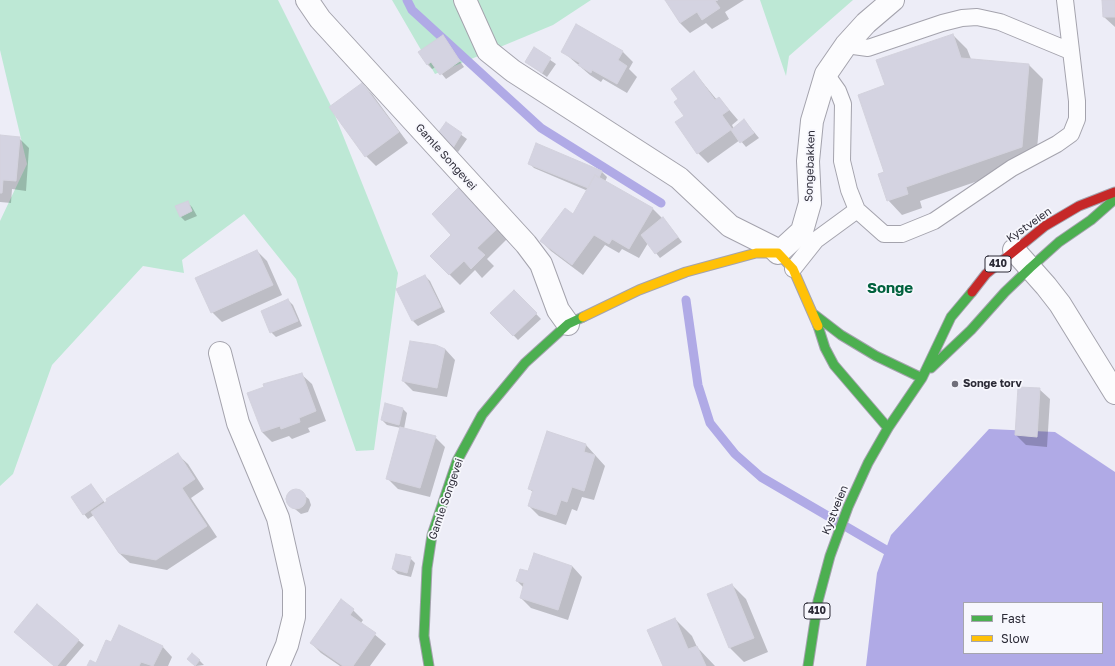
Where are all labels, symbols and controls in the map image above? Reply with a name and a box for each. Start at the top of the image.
street label: Gamle Songevei [413,121,479,193]
street label: Songebakken [802,130,818,202]
street label: Kystveien [1004,205,1054,245]
road number: 410 [985,256,1011,272]
district label: Songe [867,279,913,297]
place label: Songe torv [963,377,1022,391]
marker: Songe torv [950,379,960,389]
street label: Gamle Songevei [426,457,466,541]
street label: Kystveien [819,483,851,537]
legend [963,602,1103,654]
road number: 410 [804,603,830,619]
text: Fast [1001,611,1026,626]
text: Slow [1001,631,1029,646]

